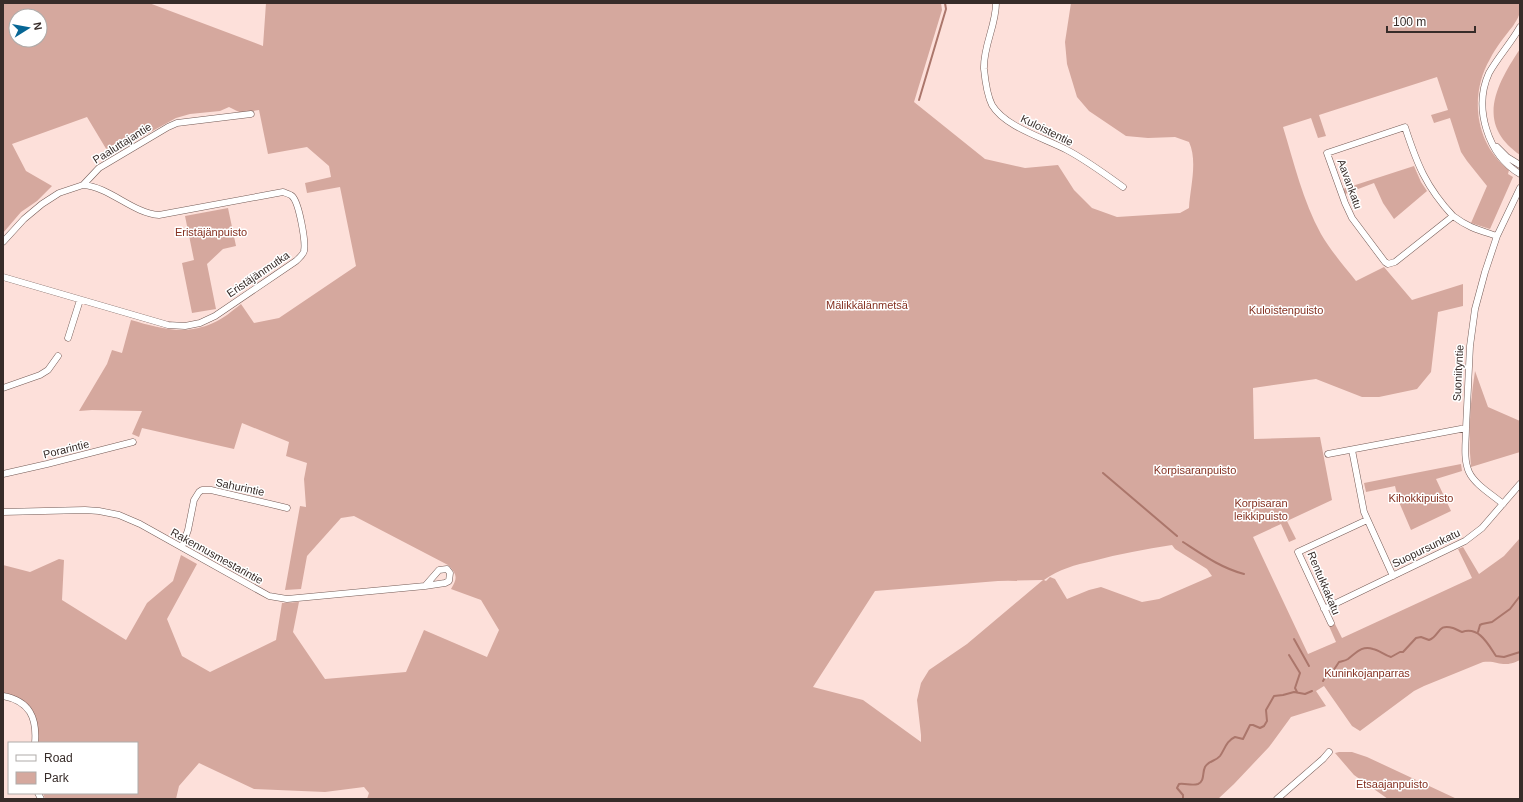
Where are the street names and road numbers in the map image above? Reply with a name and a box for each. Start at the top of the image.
street label: Kuloistentie [1019,112,1075,148]
street label: Paaluttajantie [91,120,153,166]
street label: Aavankatu [1335,158,1365,210]
street label: Eristäjänmutka [224,248,292,299]
street label: Suoniityntie [1451,344,1465,402]
street label: Porarintie [42,437,90,461]
street label: Sahurintie [215,476,265,498]
street label: Rakennusmestarintie [169,526,265,586]
street label: Suopursunkatu [1390,526,1462,570]
street label: Rentukkakatu [1305,550,1343,616]

